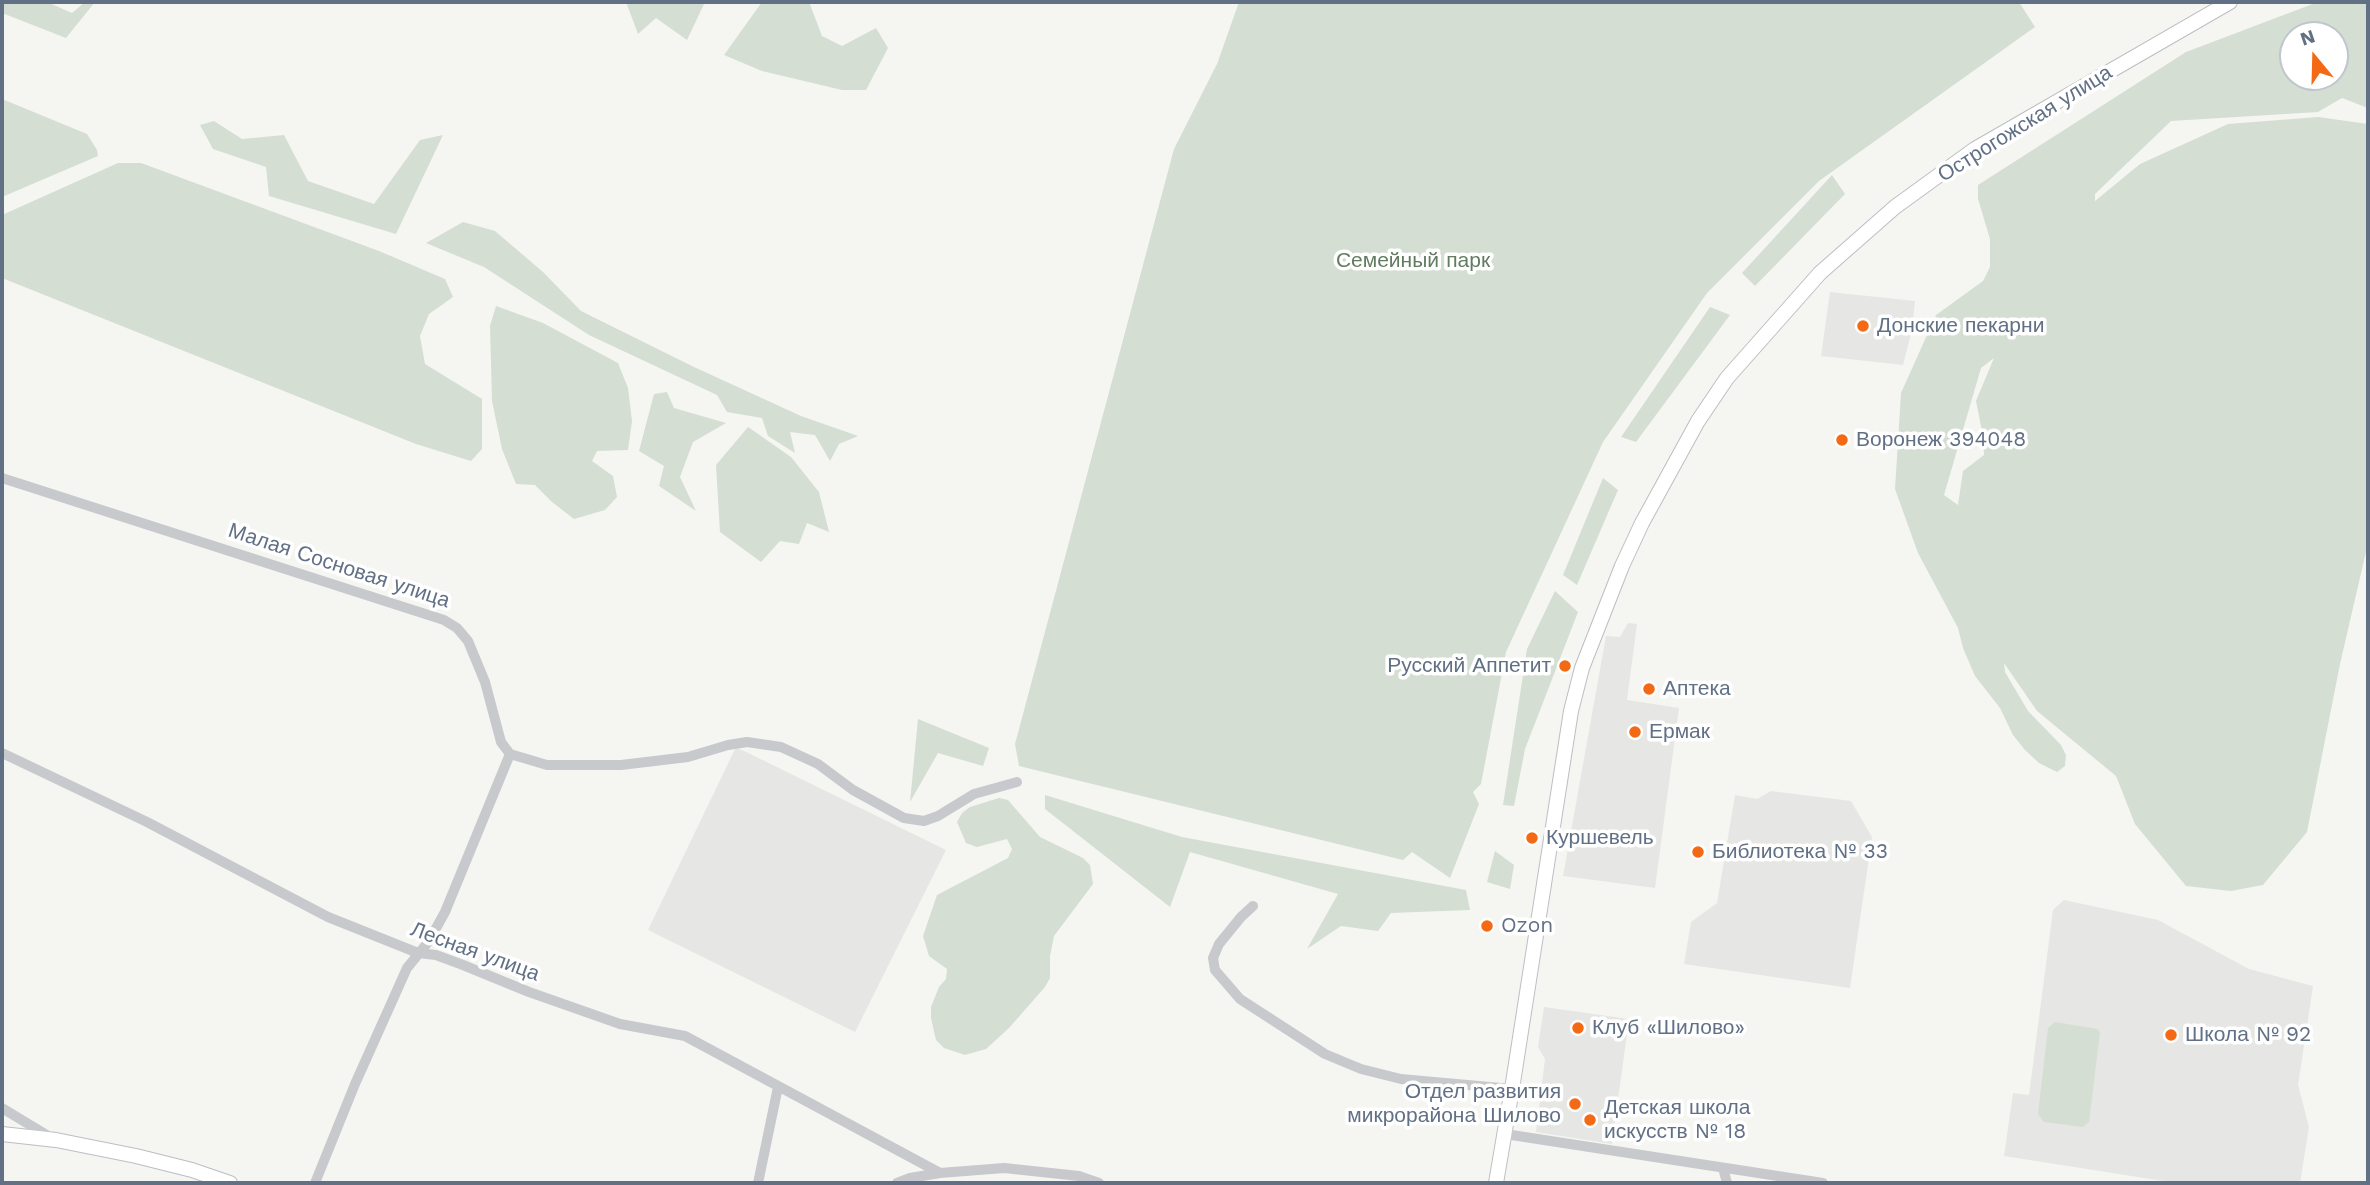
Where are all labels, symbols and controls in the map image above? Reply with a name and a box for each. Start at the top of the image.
north arrow [2279,21,2349,91]
text: N [2297,24,2318,51]
street label: Острогожская улица [1933,60,2117,188]
park label: Семейный парк [1336,248,1490,274]
place label: Донские пекарни [1877,313,2044,339]
marker: Донские пекарни [1855,318,1871,334]
place label: Воронеж 394048 [1856,427,2026,453]
marker: Воронеж 394048 [1834,432,1850,448]
street label: Малая Сосновая улица [225,518,453,614]
place label: Русский Аппетит [1387,653,1551,679]
marker: Русский Аппетит [1557,658,1573,674]
place label: Аптека [1663,676,1731,702]
marker: Аптека [1641,681,1657,697]
place label: Ермак [1649,719,1710,745]
marker: Ермак [1627,724,1643,740]
place label: Куршевель [1546,825,1654,851]
marker: Куршевель [1524,830,1540,846]
place label: Библиотека № 33 [1712,839,1888,865]
marker: Библиотека № 33 [1690,844,1706,860]
place label: Ozon [1501,913,1553,939]
street label: Лесная улица [407,917,543,987]
marker: Ozon [1479,918,1495,934]
place label: Клуб «Шилово» [1592,1015,1745,1041]
marker: Клуб «Шилово» [1570,1020,1586,1036]
place label: Школа № 92 [2185,1022,2311,1048]
marker: Школа № 92 [2163,1027,2179,1043]
place label: Отдел развития микрорайона Шилово [1347,1079,1561,1129]
place label: Детская школа искусств № 18 [1604,1095,1750,1145]
marker: Отдел развития микрорайона Шилово [1567,1096,1583,1112]
marker: Детская школа искусств № 18 [1582,1112,1598,1128]

